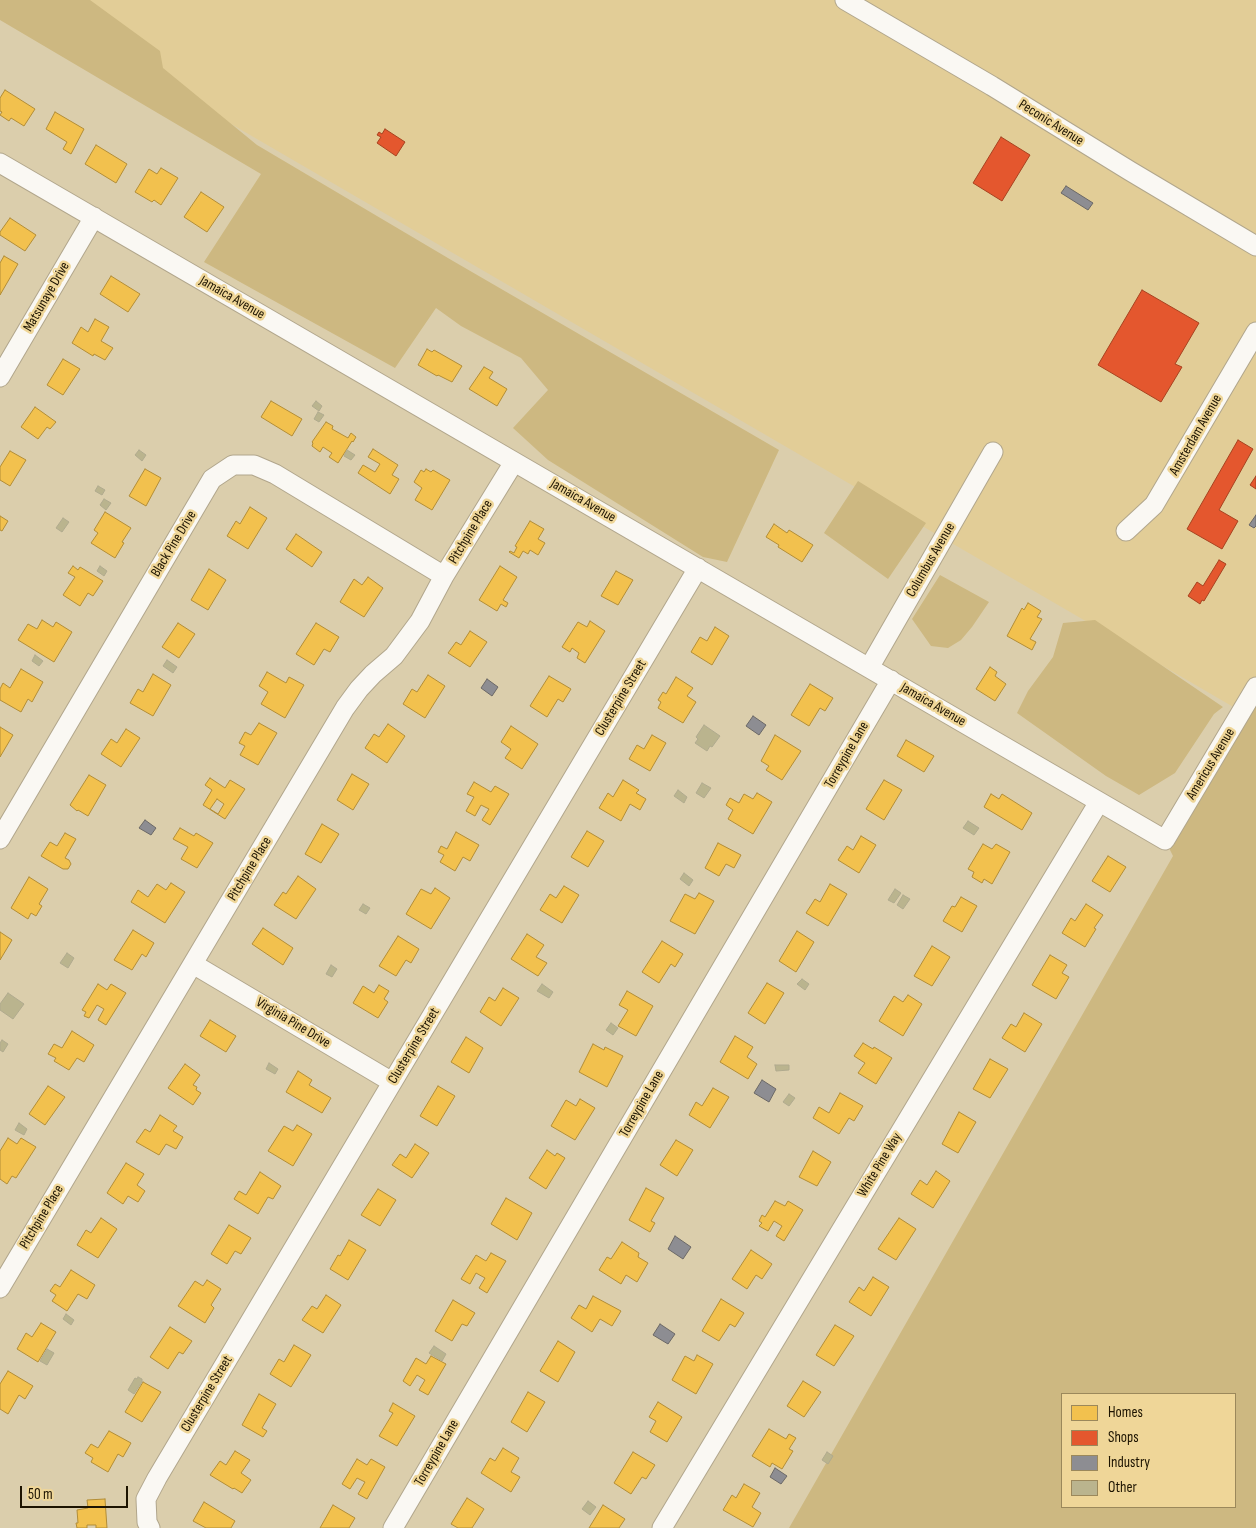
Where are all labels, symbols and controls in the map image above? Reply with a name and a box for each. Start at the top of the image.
street label: Peconic Avenue [1015,96,1087,150]
street label: Matsunaye Drive [20,259,74,335]
street label: Jamaica Avenue [196,273,268,323]
street label: Amsterdam Avenue [1166,392,1226,478]
street label: Jamaica Avenue [547,476,619,526]
street label: Pitchpine Place [445,497,497,567]
street label: Black Pine Drive [148,508,200,580]
street label: Columbus Avenue [903,520,959,600]
street label: Clusterpine Street [592,657,650,739]
street label: Jamaica Avenue [897,680,969,730]
street label: Torreypine Lane [821,719,873,791]
street label: Americus Avenue [1183,725,1239,803]
street label: Pitchpine Place [224,834,276,904]
street label: Virginia Pine Drive [253,994,333,1052]
street label: Clusterpine Street [385,1005,443,1087]
street label: Torreypine Lane [616,1068,668,1140]
street label: White Pine Way [854,1130,906,1200]
street label: Pitchpine Place [16,1182,68,1252]
street label: Clusterpine Street [178,1353,236,1435]
legend [1061,1393,1236,1508]
text: Homes [1108,1403,1143,1422]
street label: Torreypine Lane [411,1417,463,1489]
text: Shops [1108,1428,1139,1447]
text: Industry [1108,1453,1150,1472]
scale bar [22,1476,130,1508]
text: Other [1108,1478,1137,1497]
text: 50 m [28,1485,53,1504]

